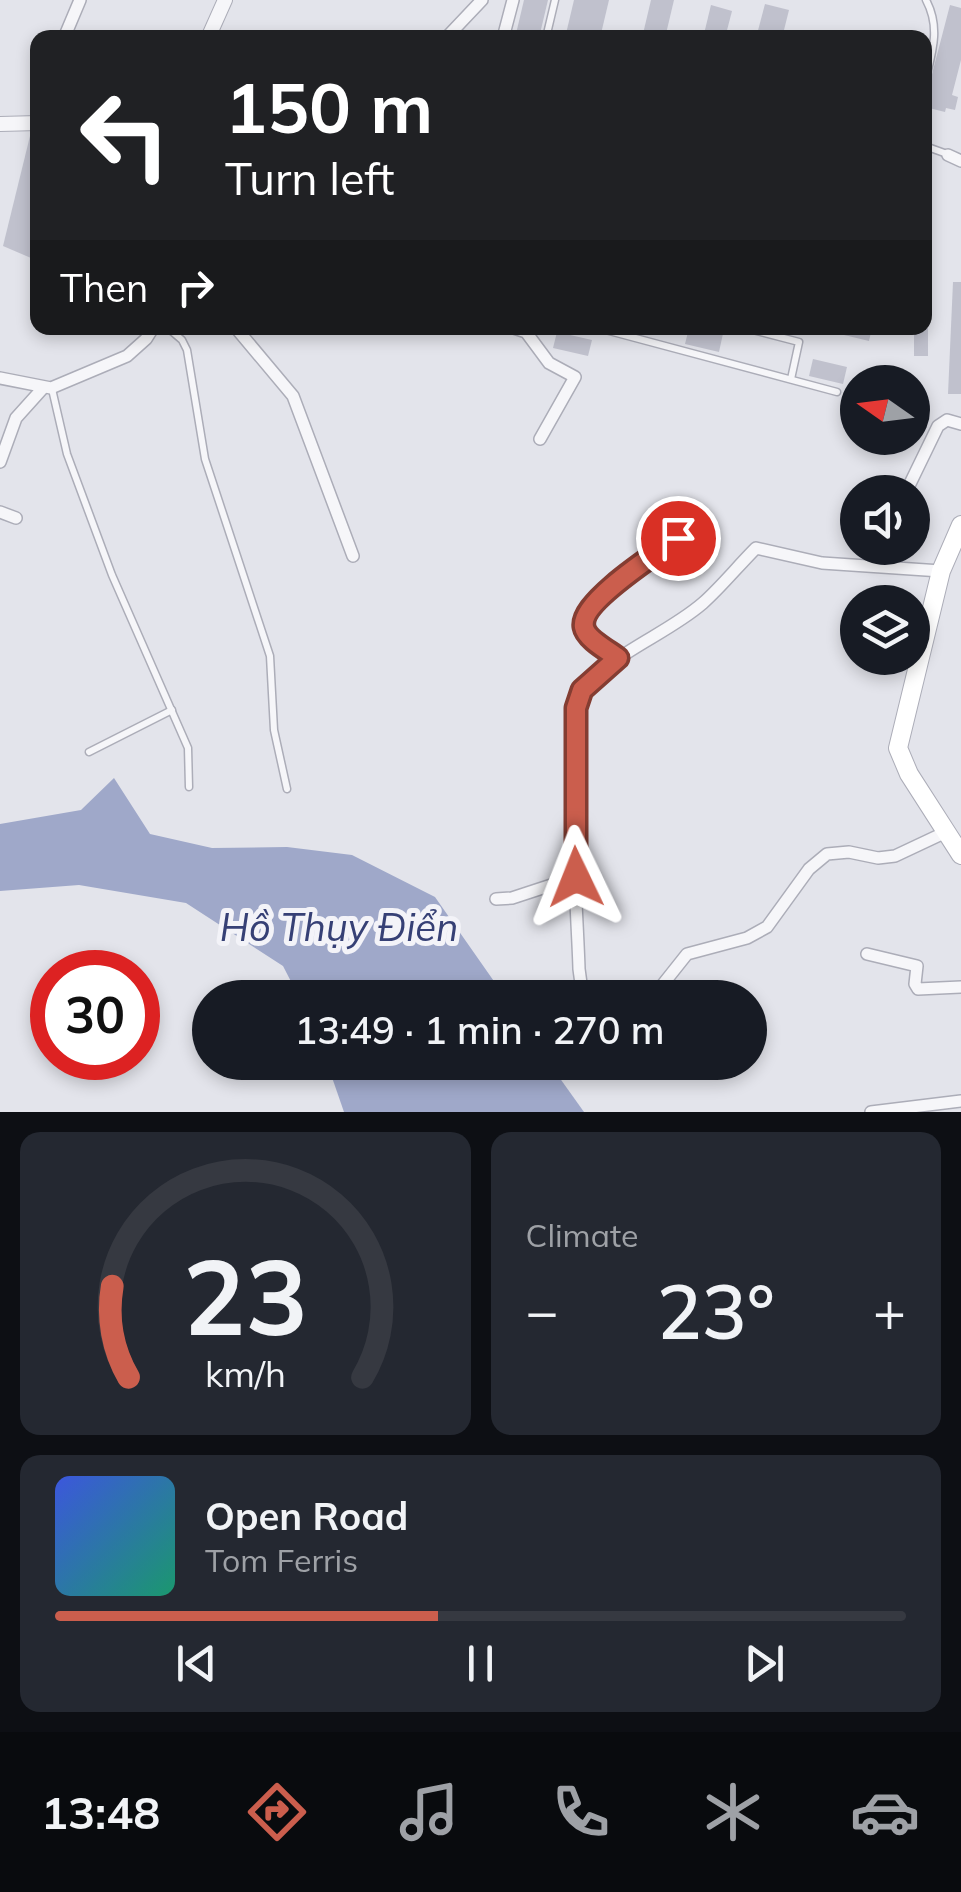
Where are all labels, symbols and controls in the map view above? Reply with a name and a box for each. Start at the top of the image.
text: 150 m [225,63,433,151]
icon: left [60,70,190,200]
text: Turn left [225,150,394,206]
icon: right [168,260,223,315]
text: Then [60,264,148,312]
north arrow [840,365,930,455]
map controls [840,365,930,675]
button: sound [840,475,930,565]
pin [636,496,721,581]
icon: arrive [651,511,706,566]
button: layers [840,585,930,675]
position arrow [524,825,628,929]
water label: Hồ Thụy Điển [220,903,458,951]
speed limit sign: 30 [30,950,160,1080]
text: 13:49 · 1 min · 270 m [294,1006,665,1054]
text: Climate [526,1215,638,1255]
text: 23 [183,1230,308,1361]
text: 23° [657,1264,775,1358]
text: − [526,1276,559,1345]
text: + [873,1276,906,1345]
text: km/h [205,1351,286,1396]
text: Open Road [205,1492,408,1540]
text: Tom Ferris [205,1540,358,1580]
icon: previous [169,1636,224,1691]
icon: pause [453,1636,508,1691]
icon: next [737,1636,792,1691]
icon: directions [242,1777,312,1847]
icon: music [394,1777,464,1847]
icon: phone [546,1777,616,1847]
icon: climate [698,1777,768,1847]
icon: car [850,1777,920,1847]
text: 13:48 [41,1784,160,1840]

